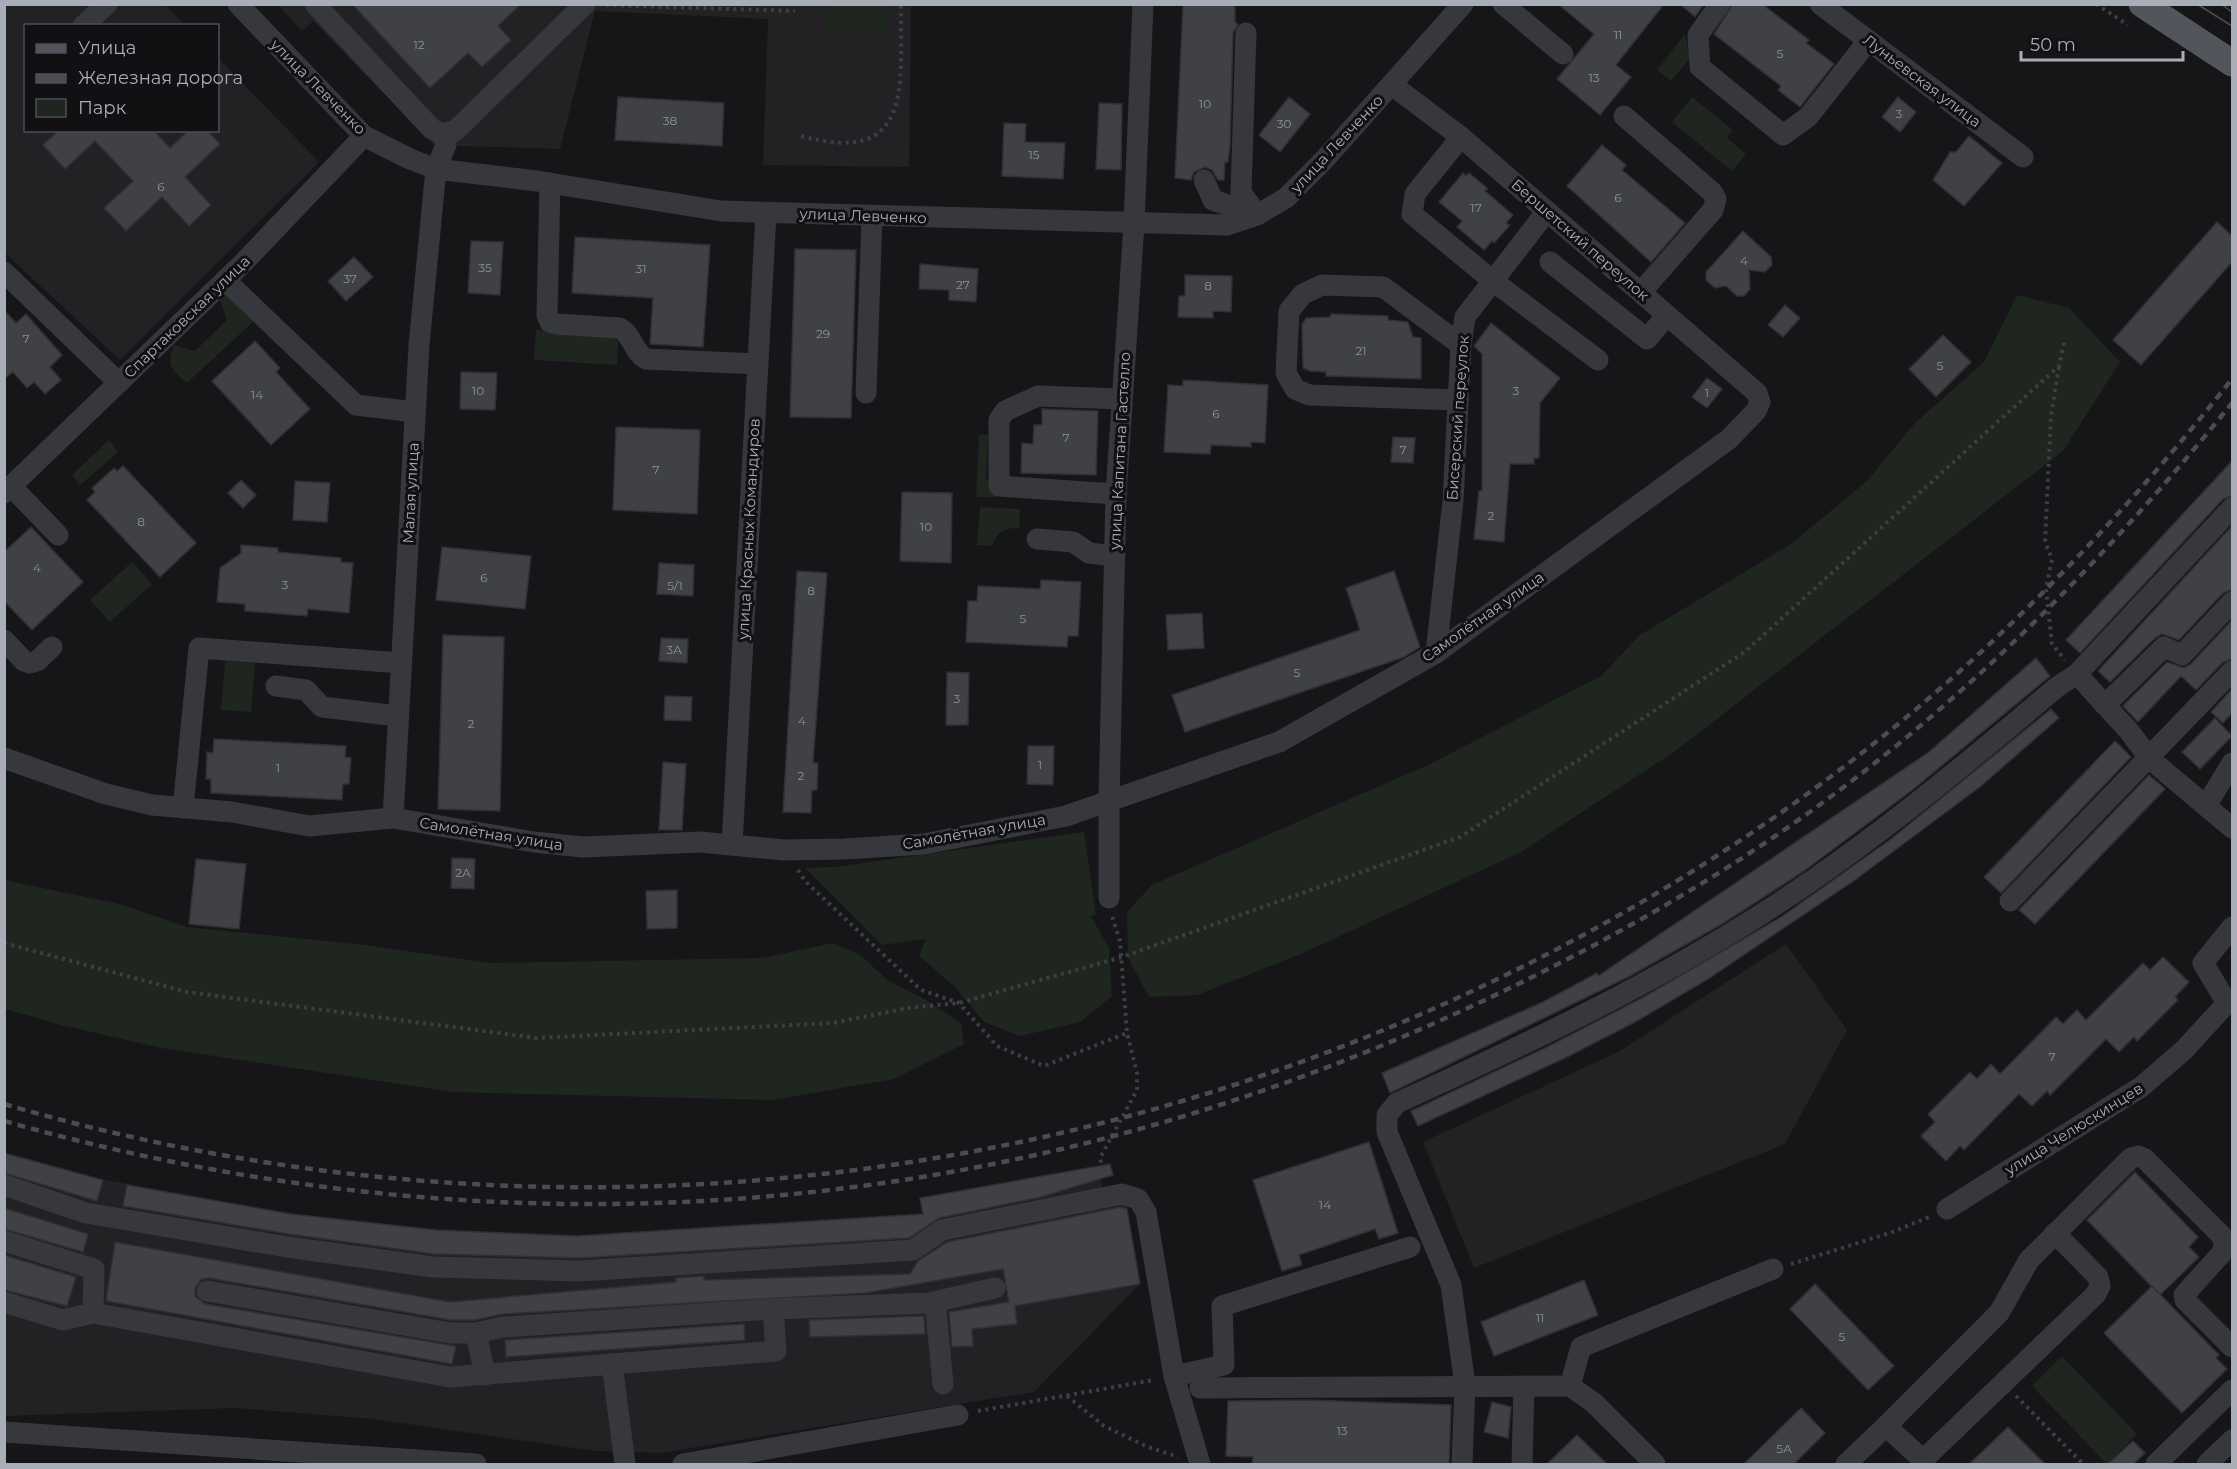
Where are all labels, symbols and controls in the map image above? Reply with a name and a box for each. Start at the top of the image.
legend [24,24,219,132]
scale bar [2021,24,2183,62]
house number: 11 [1614,27,1622,42]
street label: Луньевская улица [1860,30,1985,131]
street label: улица Левченко [266,34,370,138]
text: 50 m [2030,34,2076,56]
text: Улица [78,37,136,59]
house number: 12 [413,37,425,52]
house number: 5 [1777,46,1784,61]
text: Железная дорога [78,67,243,89]
house number: 13 [1588,70,1600,85]
street label: улица Левченко [1286,91,1387,197]
house number: 10 [1199,96,1211,111]
text: Парк [78,97,127,119]
house number: 3 [1896,106,1903,121]
house number: 38 [663,113,678,128]
house number: 30 [1277,116,1291,131]
house number: 15 [1028,147,1040,162]
street label: Бершетский переулок [1508,175,1653,305]
house number: 6 [157,179,165,194]
house number: 6 [1614,190,1622,205]
house number: 17 [1470,200,1482,215]
street label: улица Левченко [798,204,927,227]
street label: Спартаковская улица [120,251,254,382]
house number: 4 [1740,253,1748,268]
house number: 35 [478,260,492,275]
house number: 31 [635,261,647,276]
house number: 37 [343,271,357,286]
house number: 27 [956,277,970,292]
house number: 8 [1204,278,1212,293]
house number: 29 [816,326,830,341]
house number: 7 [22,331,30,346]
street label: Бисерский переулок [1442,335,1473,501]
house number: 21 [1355,343,1367,358]
street label: улица Капитана Гастелло [1105,351,1134,552]
house number: 5 [1937,358,1944,373]
house number: 10 [472,383,484,398]
house number: 3 [1513,383,1520,398]
house number: 1 [1705,385,1709,400]
house number: 14 [251,387,263,402]
house number: 6 [1212,406,1220,421]
street label: улица Красных Командиров [733,418,764,641]
house number: 7 [1062,430,1070,445]
street label: Малая улица [398,442,423,544]
house number: 7 [1399,442,1407,457]
house number: 7 [652,462,660,477]
house number: 2 [1488,508,1495,523]
house number: 8 [137,514,145,529]
house number: 10 [920,519,932,534]
house number: 4 [33,560,41,575]
street label: Самолётная улица [1418,567,1548,666]
house number: 6 [480,570,488,585]
house number: 3 [282,577,289,592]
house number: 5/1 [667,578,683,593]
house number: 8 [807,583,815,598]
house number: 5 [1020,611,1027,626]
house number: 3А [666,642,682,657]
house number: 5 [1294,665,1301,680]
house number: 3 [954,691,961,706]
house number: 4 [798,713,806,728]
house number: 2 [468,716,475,731]
house number: 1 [1038,757,1042,772]
house number: 1 [276,760,280,775]
house number: 2 [798,768,805,783]
street label: Самолётная улица [901,810,1047,853]
street label: Самолётная улица [418,813,564,854]
house number: 2А [455,865,471,880]
house number: 7 [2048,1049,2056,1064]
street label: улица Челюскинцев [2000,1078,2146,1179]
house number: 14 [1319,1197,1331,1212]
house number: 11 [1536,1310,1544,1325]
house number: 5 [1839,1329,1846,1344]
house number: 13 [1336,1423,1348,1438]
house number: 5А [1776,1441,1792,1456]

